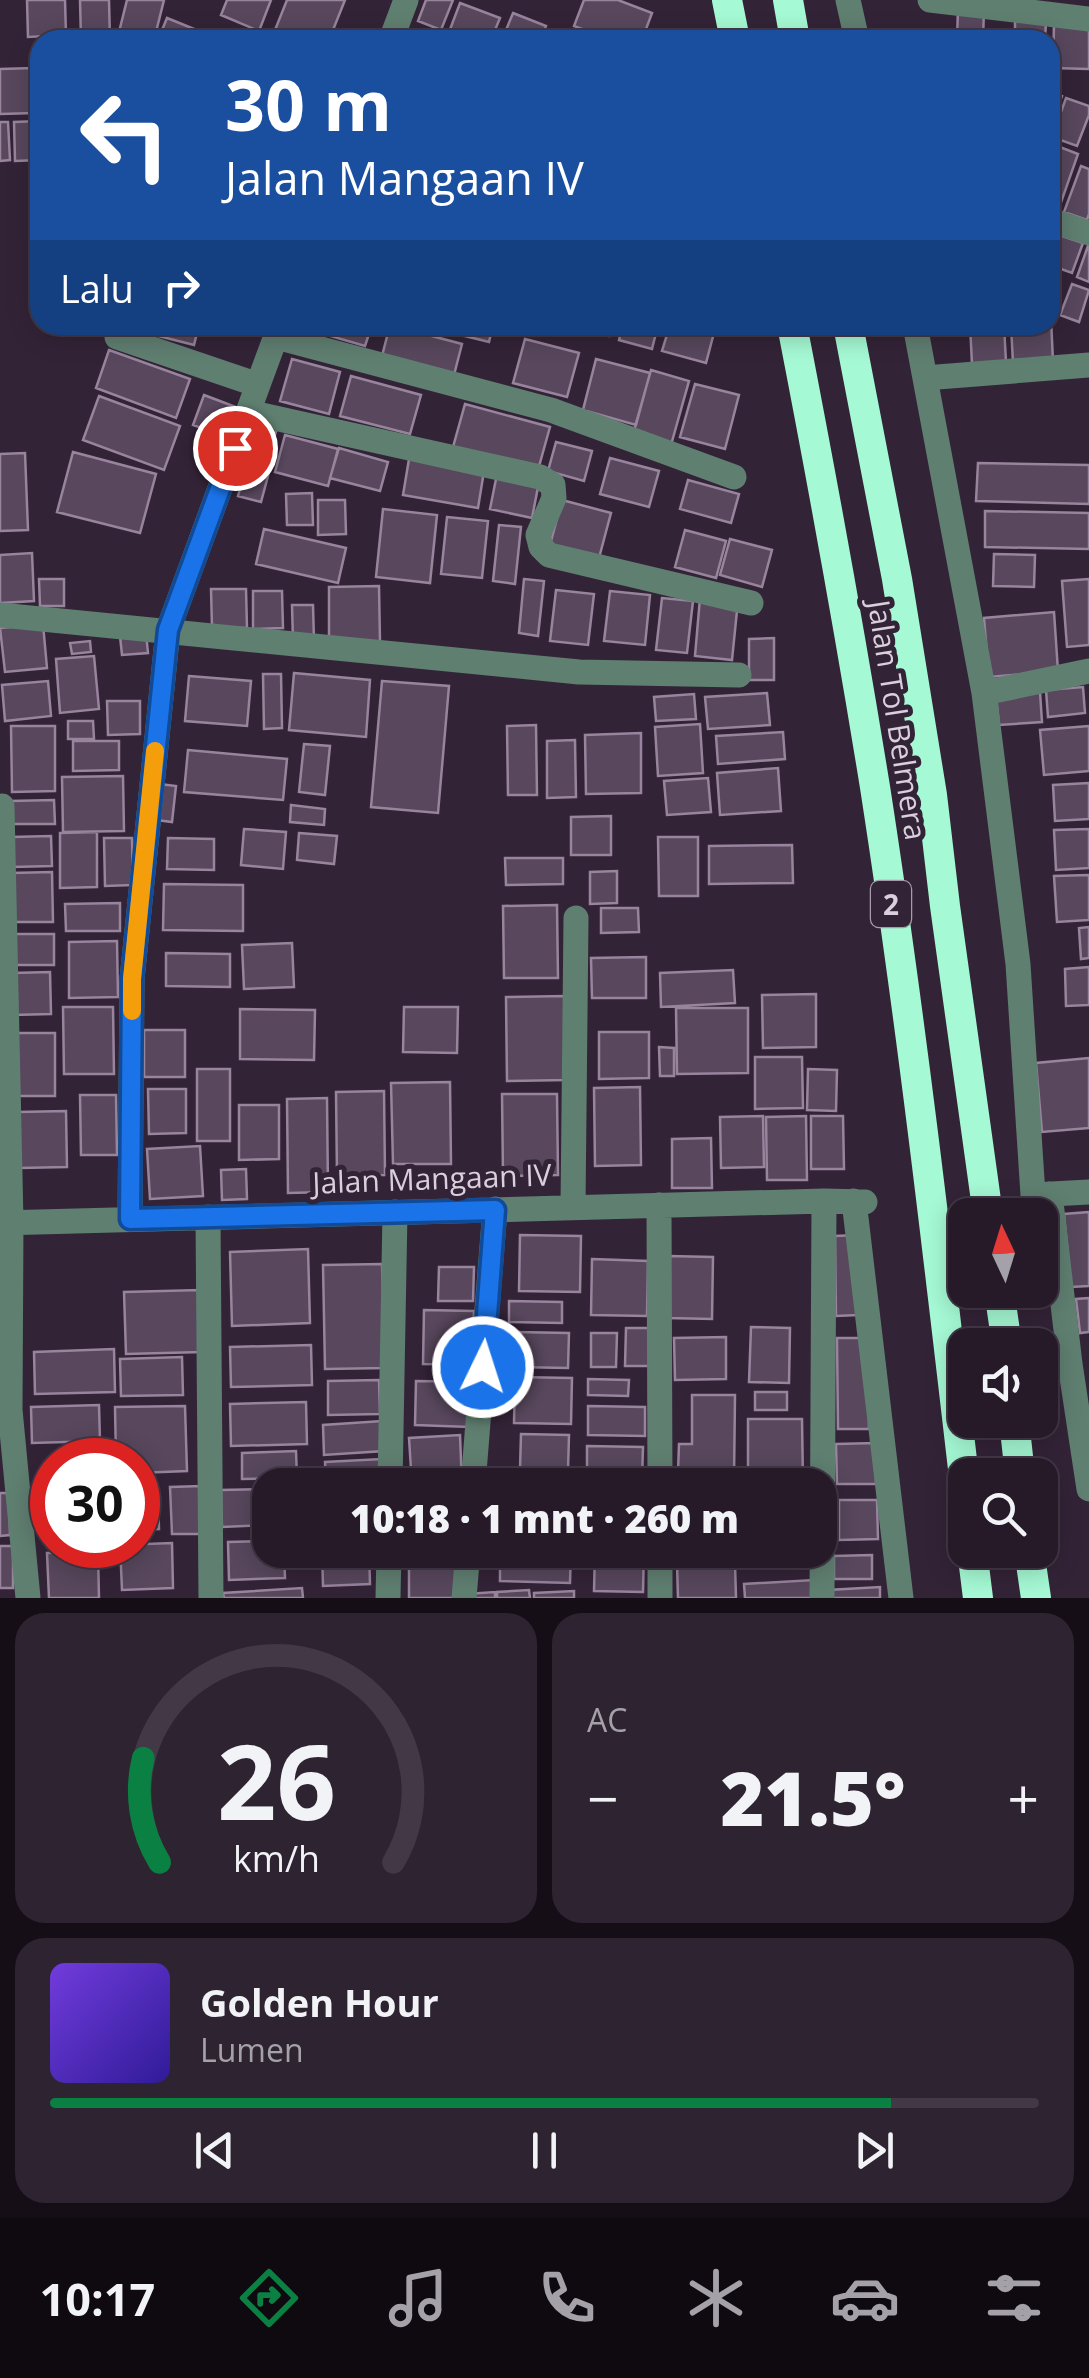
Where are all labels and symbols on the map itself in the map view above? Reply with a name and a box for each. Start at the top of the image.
pin [193,406,278,491]
street label: Jalan Tol Belmera [858,594,937,843]
road number: 2 [871,881,911,927]
street label: Jalan Mangaan IV [309,1153,552,1203]
north arrow [948,1198,1058,1308]
position arrow [431,1315,535,1419]
speed limit sign: 30 [30,1438,160,1568]

